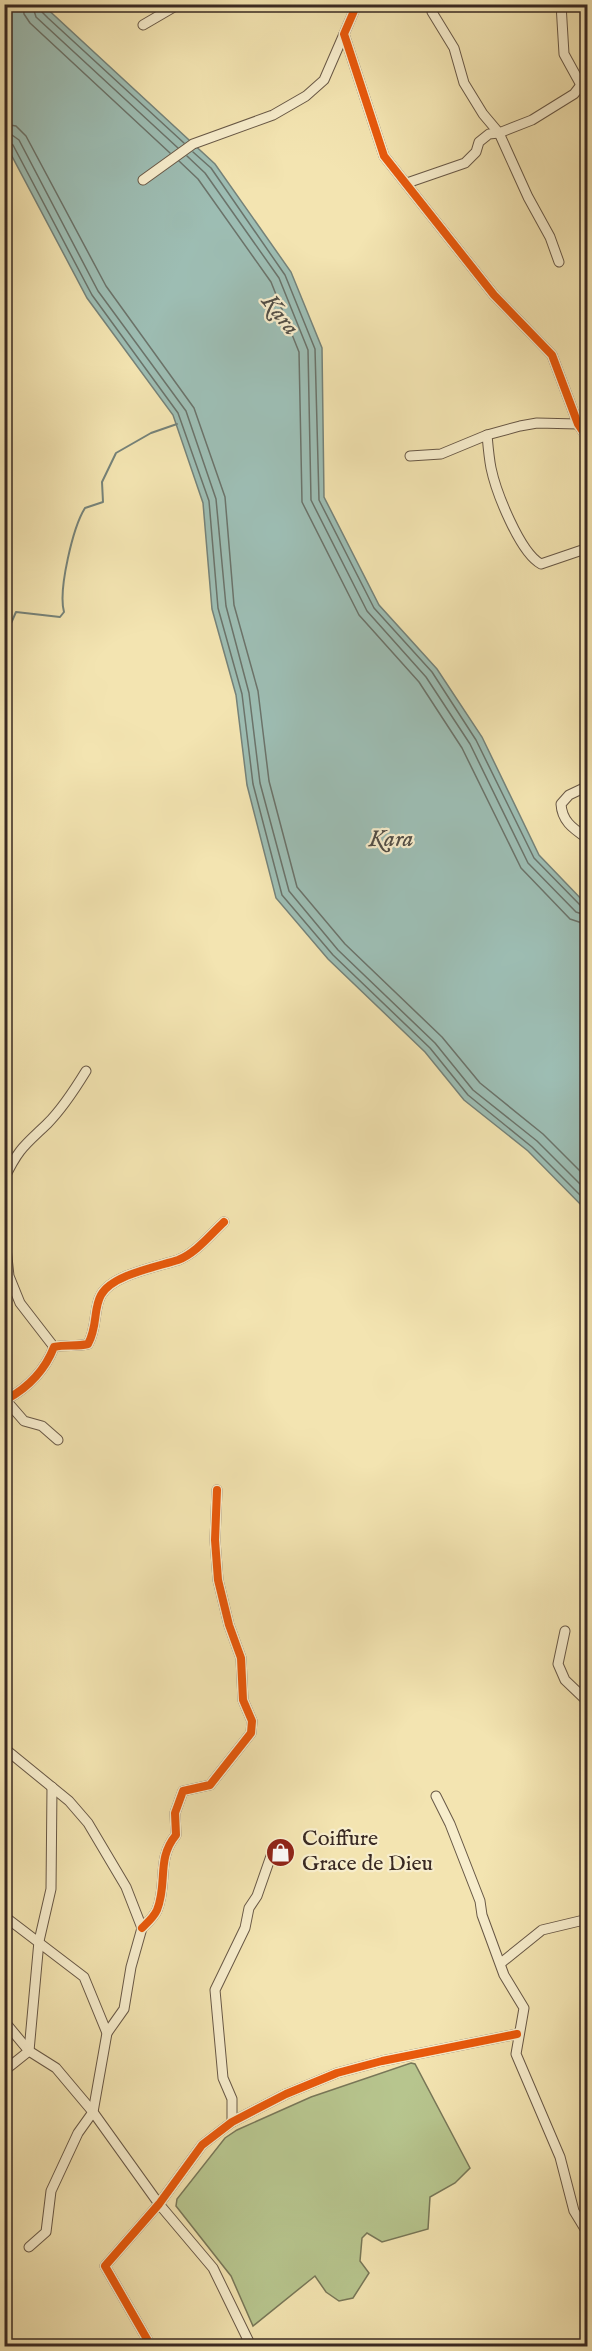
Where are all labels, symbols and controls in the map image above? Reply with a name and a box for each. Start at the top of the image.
water label: Kara [253,287,306,342]
water label: Kara [367,824,414,855]
place label: Coiffure Grace de Dieu [302,1825,433,1878]
shop icon: Coiffure Grace de Dieu [265,1836,297,1868]

